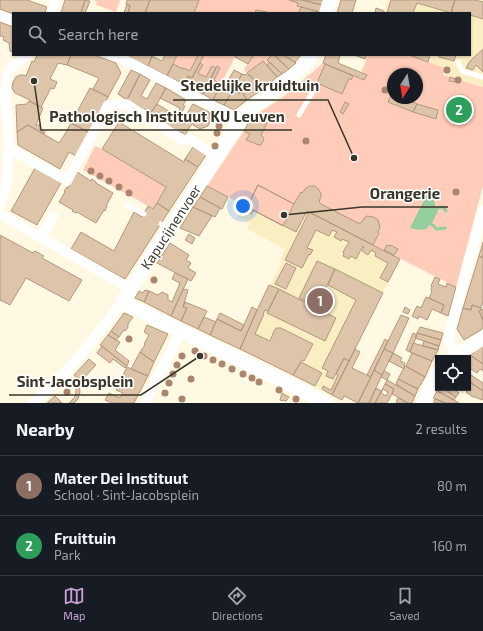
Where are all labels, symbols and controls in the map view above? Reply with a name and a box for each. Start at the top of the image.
search box [12,12,471,56]
icon: search [26,23,48,45]
text: Search here [58,25,139,43]
north arrow [387,68,423,104]
callout: Stedelijke kruidtuin [173,73,328,100]
text: Stedelijke kruidtuin [181,76,319,94]
pin: 2 [446,95,472,125]
callout: Pathologisch Instituut KU Leuven [41,103,292,130]
text: Pathologisch Instituut KU Leuven [49,107,285,125]
callout: Orangerie [362,180,448,207]
street label: Kapucijnenvoer [137,181,205,272]
text: Orangerie [370,184,440,202]
your location [233,196,253,216]
pin: 1 [307,286,333,316]
map controls [435,355,471,391]
button: locate [435,355,471,391]
callout: Sint-Jacobsplein [9,368,141,395]
text: Sint-Jacobsplein [17,372,133,390]
text: Nearby [16,419,74,439]
text: 2 results [415,421,467,437]
text: Mater Dei Instituut [54,469,188,487]
text: 1 [26,478,32,494]
text: 80 m [437,478,467,494]
text: School · Sint-Jacobsplein [54,487,199,503]
text: Fruittuin [54,529,116,547]
text: 2 [25,538,33,554]
text: 160 m [432,538,467,554]
text: Park [54,547,81,563]
tab: Map [63,585,85,622]
tab: Directions [212,585,263,622]
tab: Saved [389,585,420,622]

